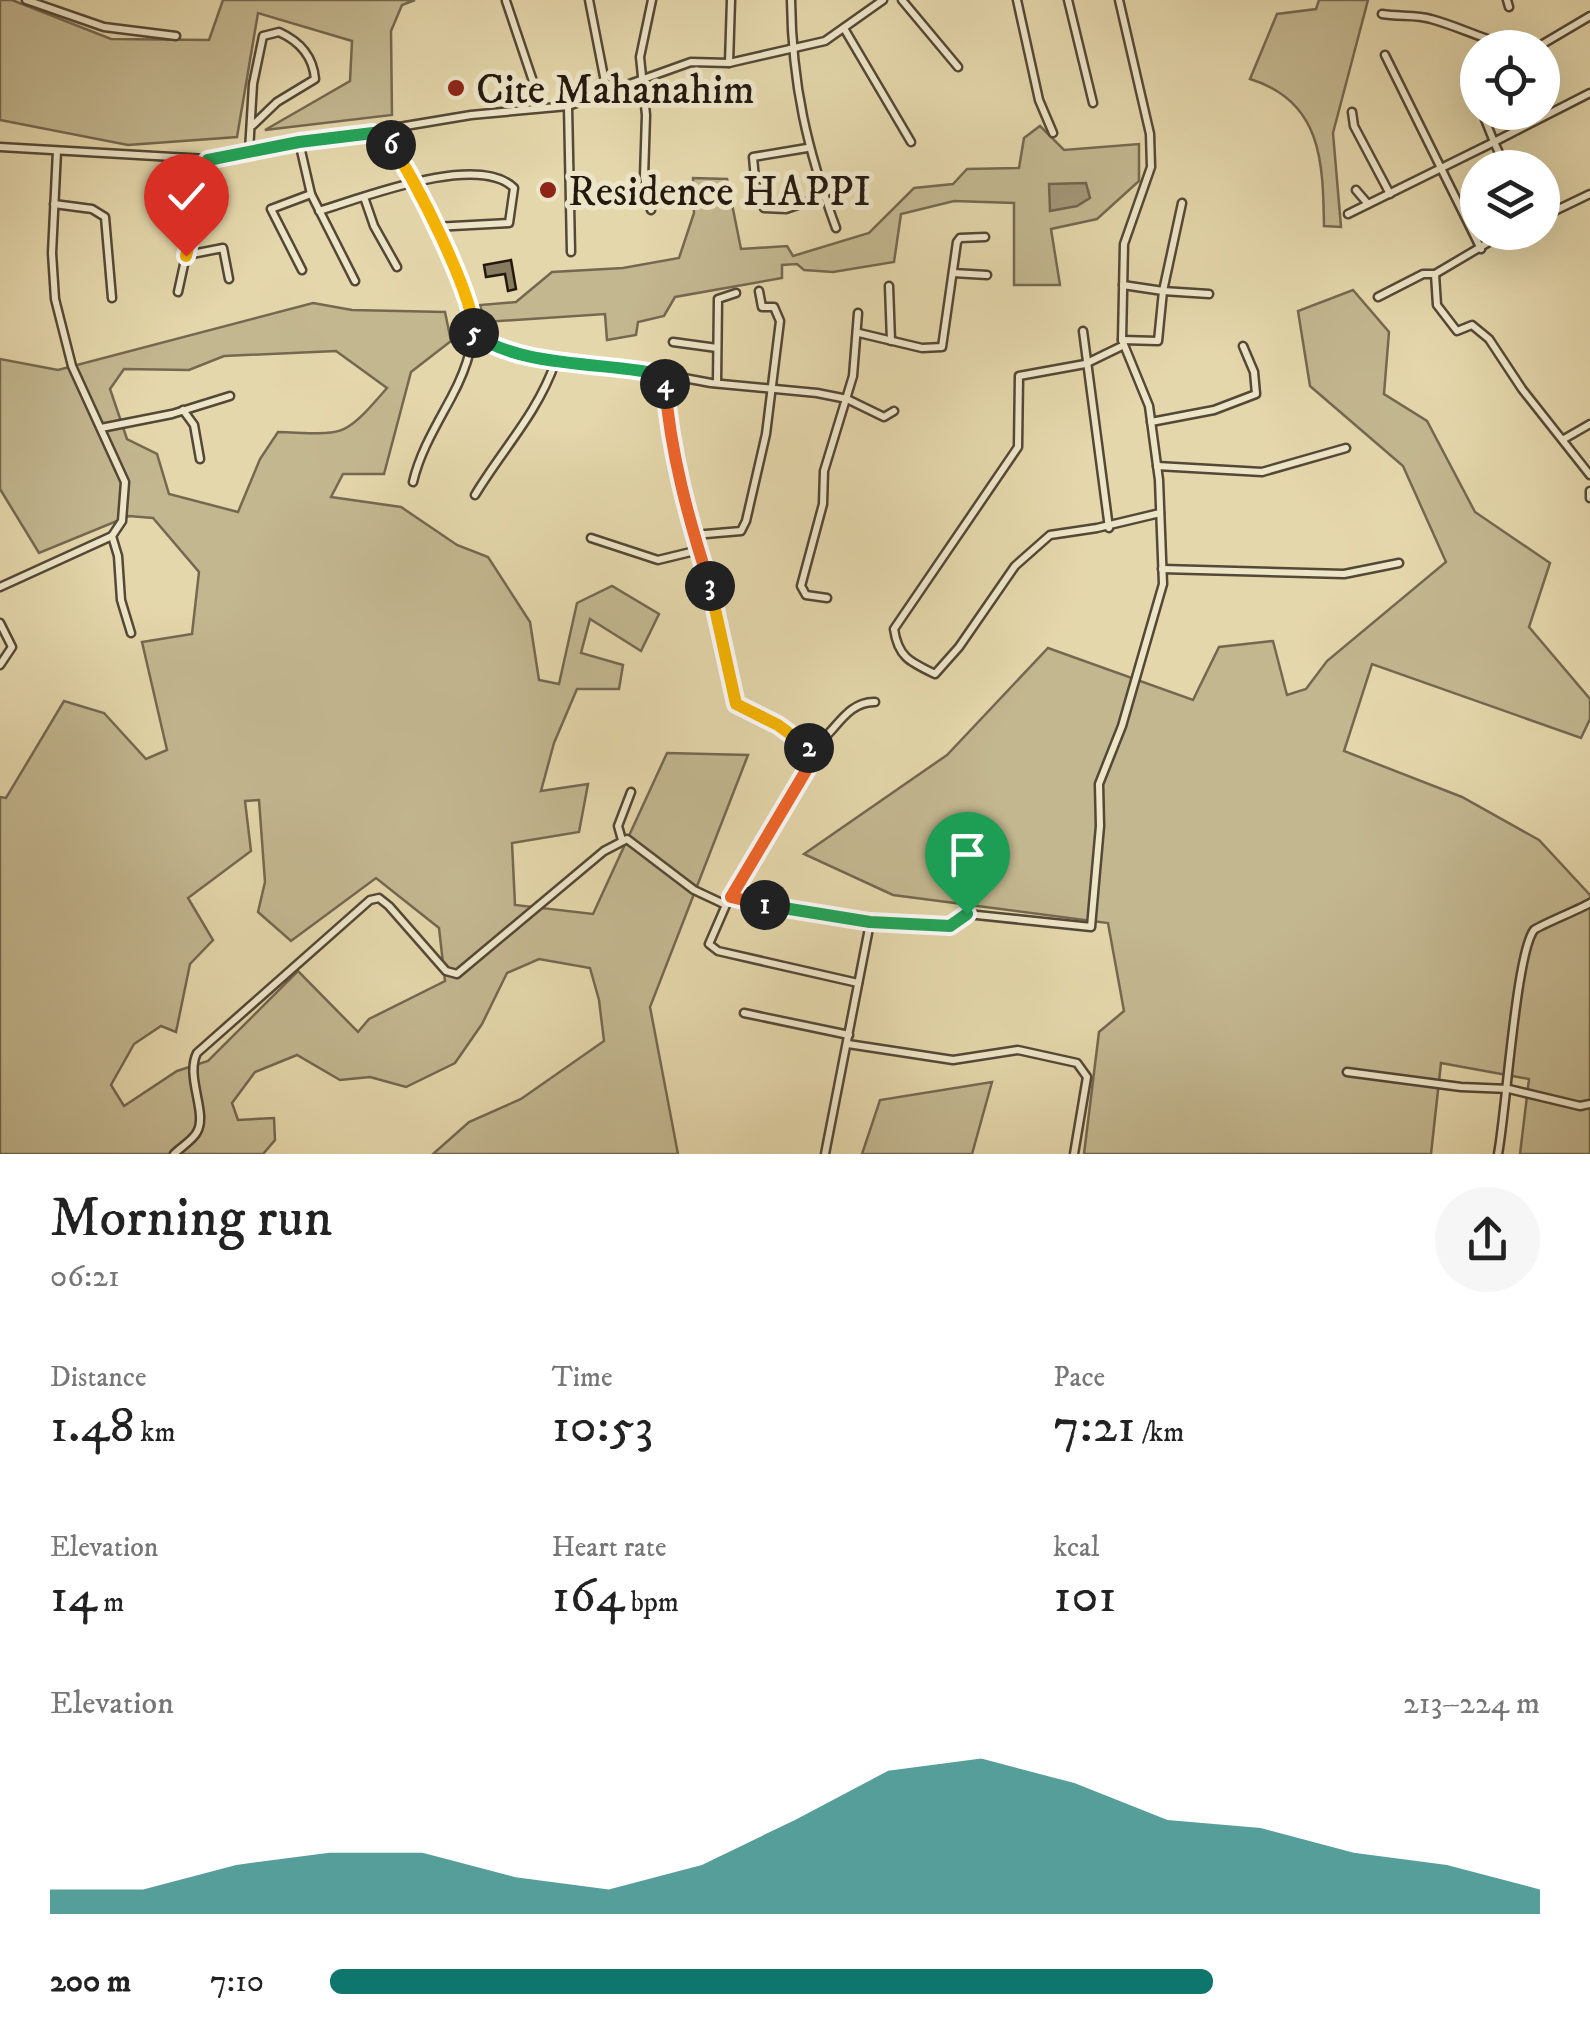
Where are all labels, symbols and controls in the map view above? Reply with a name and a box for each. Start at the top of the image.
map controls [1460,30,1560,250]
button: locate [1460,30,1560,130]
place label: Cite Mahanahim [476,65,755,117]
marker: Cite Mahanahim [445,77,467,99]
pin: 6 [366,120,416,170]
text: 6 [384,127,398,162]
button: layers [1460,150,1560,250]
pin [144,154,229,257]
place label: Residence HAPPI [568,167,871,219]
icon: check [159,169,214,224]
marker: Residence HAPPI [537,179,559,201]
pin: 5 [449,308,499,358]
text: 5 [467,315,481,350]
pin: 4 [640,359,690,409]
text: 4 [657,366,673,401]
pin: 3 [685,561,735,611]
text: 3 [705,568,715,603]
pin: 2 [784,723,834,773]
text: 2 [802,730,816,765]
pin [925,812,1010,915]
icon: arrive [940,827,995,882]
pin: 1 [740,880,790,930]
text: 1 [760,887,770,922]
text: Morning run [50,1185,332,1254]
button: share [1435,1187,1540,1292]
text: 06:21 [50,1257,120,1297]
text: Distance [50,1360,146,1395]
text: Time [552,1360,612,1395]
text: Pace [1053,1360,1105,1395]
text: 1.48 [50,1395,135,1458]
text: 10:53 [552,1395,653,1458]
text: 7:21 [1053,1395,1136,1458]
text: km [135,1415,175,1450]
text: /km [1136,1415,1184,1450]
text: Elevation [50,1530,158,1565]
text: Heart rate [552,1530,667,1565]
text: kcal [1053,1530,1099,1565]
text: 14 [50,1565,97,1628]
text: 164 [552,1565,625,1628]
text: 101 [1053,1565,1117,1628]
text: m [97,1585,124,1620]
text: bpm [625,1585,679,1620]
text: Elevation [50,1684,174,1724]
text: 213–224 m [1403,1684,1540,1724]
text: 200 m [50,1962,131,2002]
text: 7:10 [210,1962,264,2002]

